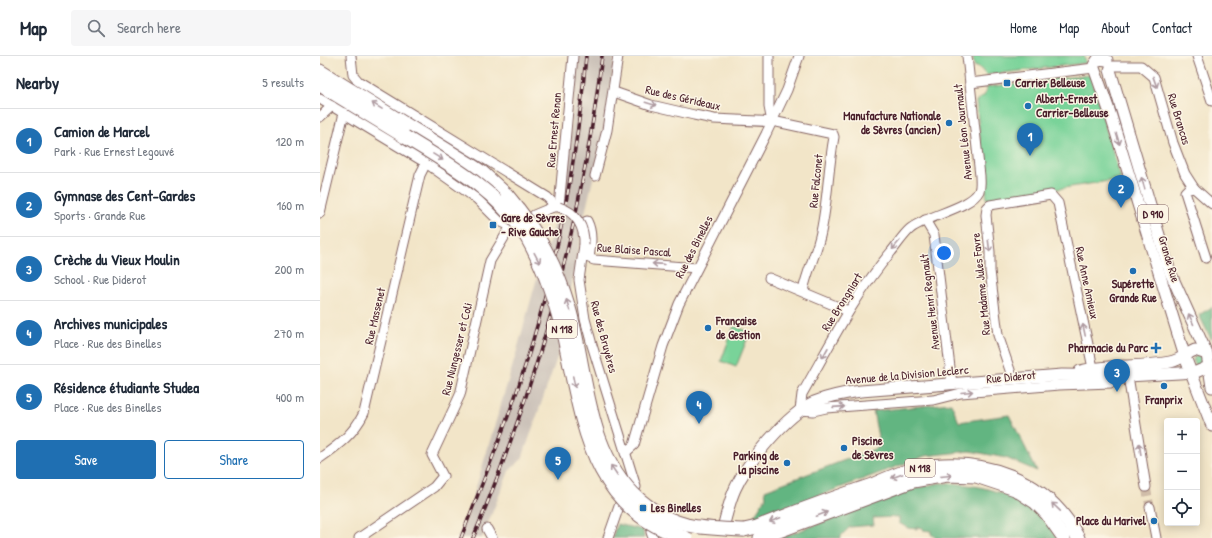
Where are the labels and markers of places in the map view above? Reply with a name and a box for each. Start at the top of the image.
place label: Carrier Belleuse [1015,74,1086,91]
marker: Carrier Belleuse [1002,78,1012,88]
place label: Albert-Ernest Carrier-Belleuse [1036,90,1109,121]
marker: Albert-Ernest Carrier-Belleuse [1023,101,1033,111]
place label: Manufacture Nationale de Sèvres (ancien) [843,107,941,138]
marker: Manufacture Nationale de Sèvres (ancien) [944,118,954,128]
pin: 1 [1017,123,1043,156]
pin: 2 [1108,175,1134,208]
place label: Gare de Sèvres - Rive Gauche [501,209,565,240]
marker: Gare de Sèvres - Rive Gauche [488,220,498,230]
marker: Supérette Grande Rue [1128,266,1138,276]
place label: Supérette Grande Rue [1109,275,1157,306]
place label: Française de Gestion [715,312,761,343]
marker: Française de Gestion [703,323,713,333]
place label: Pharmacie du Parc [1068,339,1148,356]
marker: Pharmacie du Parc [1151,343,1161,353]
pin: 3 [1104,359,1130,392]
marker: Franprix [1159,381,1169,391]
pin: 4 [686,391,712,424]
place label: Franprix [1144,391,1183,409]
place label: Piscine de Sèvres [852,432,894,463]
marker: Piscine de Sèvres [839,443,849,453]
pin: 5 [545,447,571,480]
place label: Parking de la piscine [733,447,779,479]
marker: Parking de la piscine [782,458,792,468]
place label: Les Binelles [651,499,702,516]
marker: Les Binelles [638,503,648,513]
place label: Place du Marivel [1076,512,1147,529]
marker: Place du Marivel [1149,516,1159,526]

